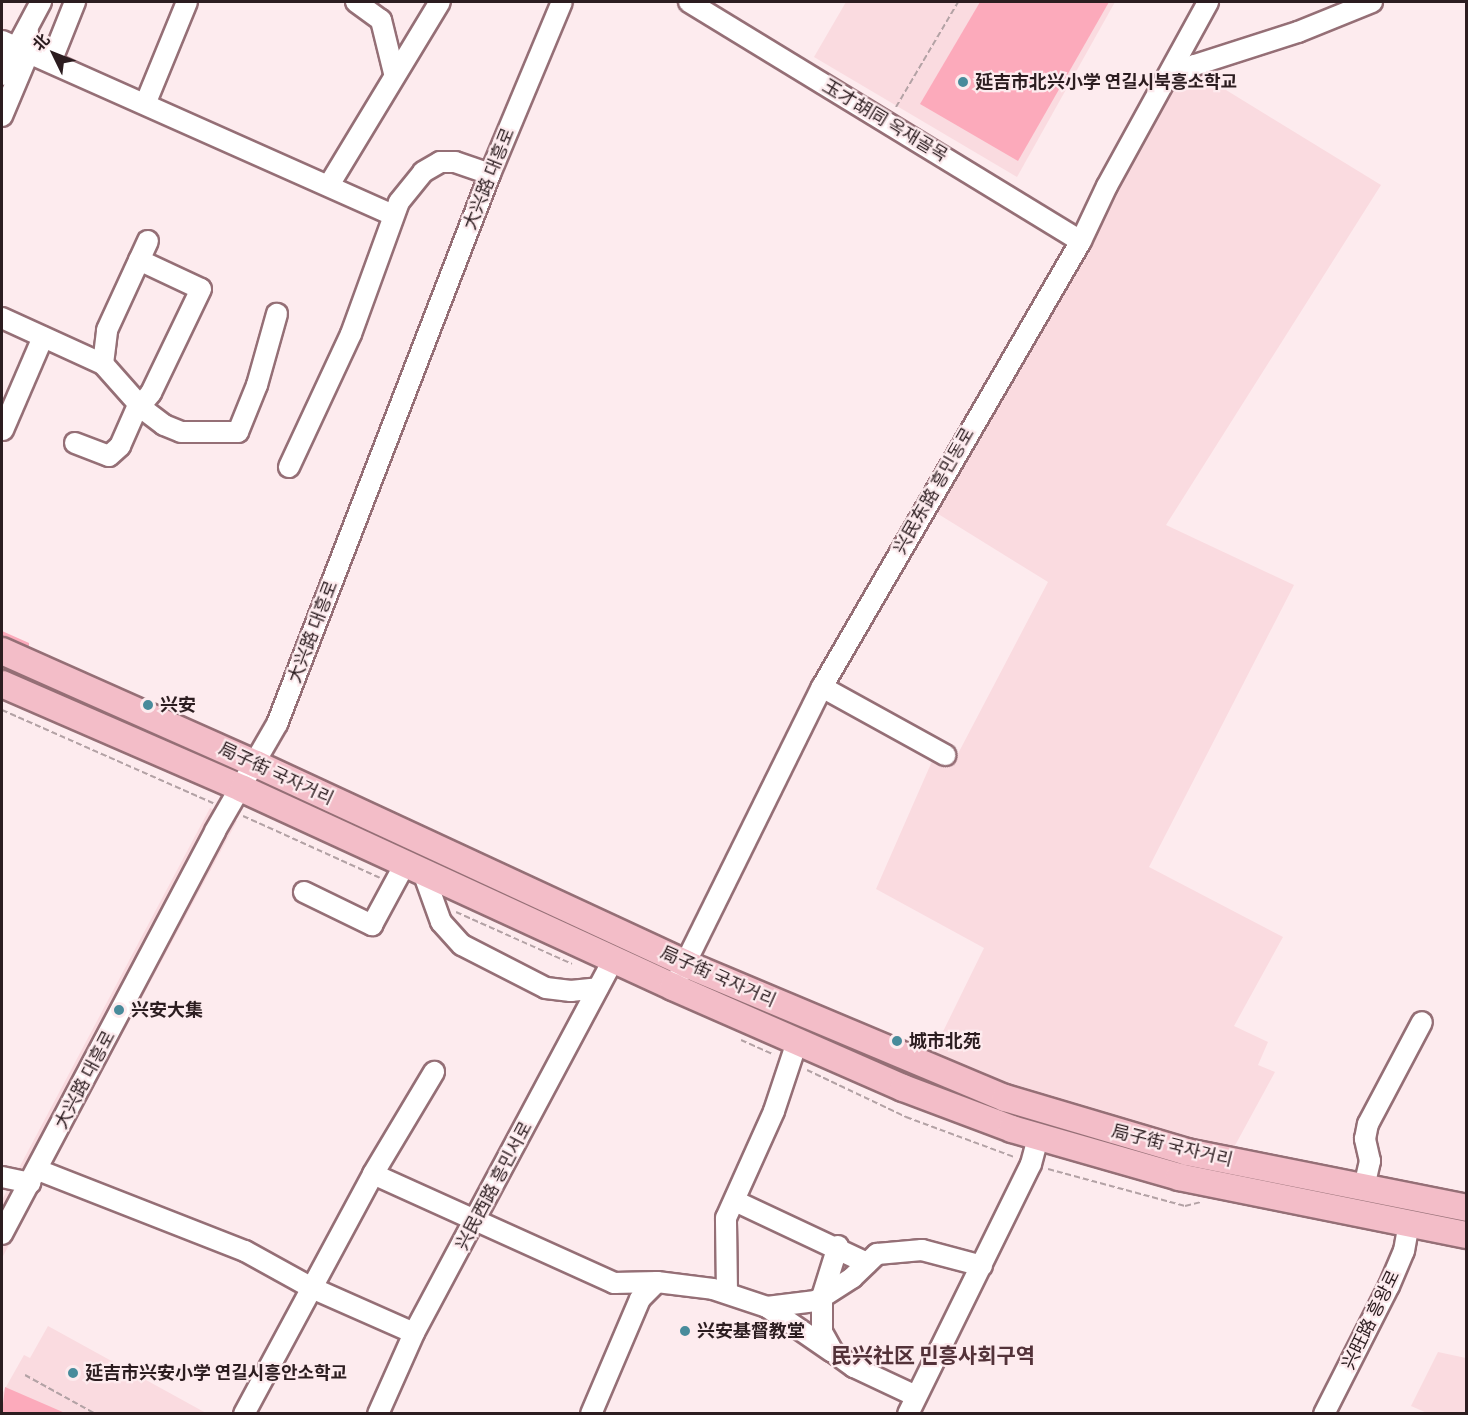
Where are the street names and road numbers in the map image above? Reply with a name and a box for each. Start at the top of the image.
street label: 玉才胡同 옥재골목 [819,75,951,167]
street label: 大兴路 대흥로 [459,125,519,233]
street label: 兴民东路 흥민동로 [889,424,979,558]
street label: 大兴路 대흥로 [284,578,342,686]
street label: 局子街 국자거리 [215,738,337,810]
street label: 局子街 국자거리 [657,942,779,1012]
street label: 大兴路 대흥로 [50,1027,120,1133]
street label: 兴民西路 흥민서로 [451,1118,537,1254]
street label: 局子街 국자거리 [1109,1121,1235,1171]
street label: 兴旺路 흥왕로 [1338,1267,1404,1373]

